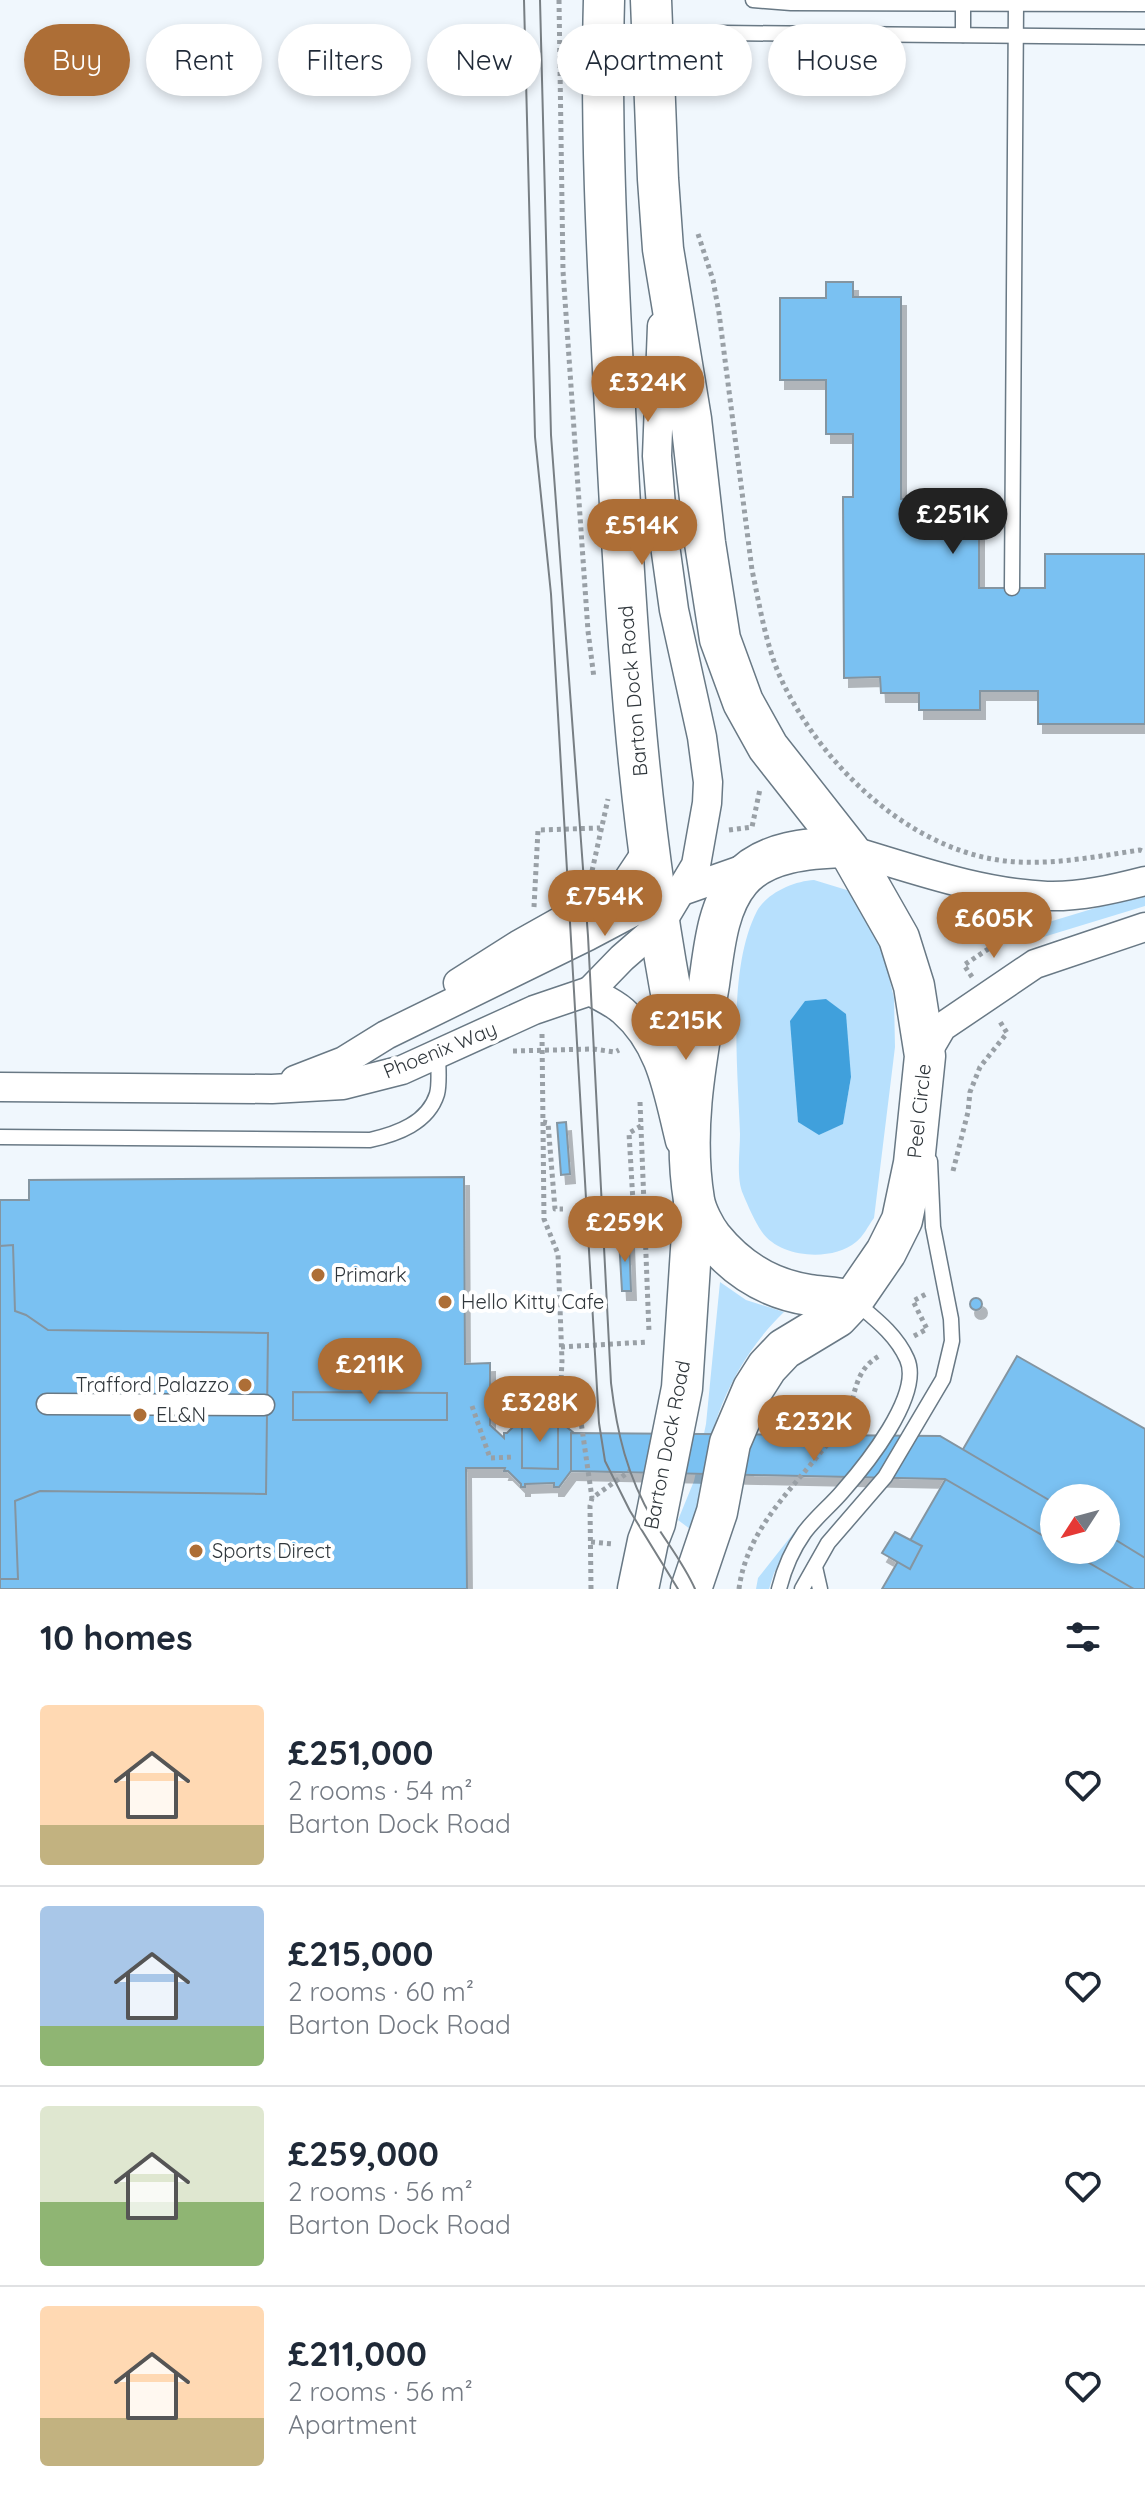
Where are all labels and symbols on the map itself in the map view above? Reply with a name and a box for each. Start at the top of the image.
pin: £324K [592,356,704,424]
pin: £251K [897,488,1009,556]
pin: £514K [586,499,698,567]
street label: Barton Dock Road [613,605,652,778]
pin: £754K [549,870,661,938]
pin: £605K [938,892,1050,960]
pin: £215K [630,994,742,1062]
street label: Phoenix Way [379,1015,500,1084]
street label: Peel Circle [901,1062,936,1160]
pin: £259K [569,1196,681,1264]
place label: Primark [334,1262,407,1287]
marker: Primark [309,1266,327,1284]
place label: Hello Kitty Cafe [461,1289,604,1314]
marker: Hello Kitty Cafe [436,1293,454,1311]
pin: £211K [314,1338,426,1406]
street label: Barton Dock Road [638,1358,695,1531]
place label: Trafford Palazzo [76,1372,229,1397]
marker: Trafford Palazzo [236,1376,254,1394]
pin: £328K [484,1376,596,1444]
pin: £232K [758,1395,870,1463]
place label: EL&N [156,1402,206,1427]
marker: EL&N [131,1406,149,1424]
north arrow [1040,1484,1120,1564]
place label: Sports Direct [212,1538,332,1563]
marker: Sports Direct [187,1542,205,1560]

